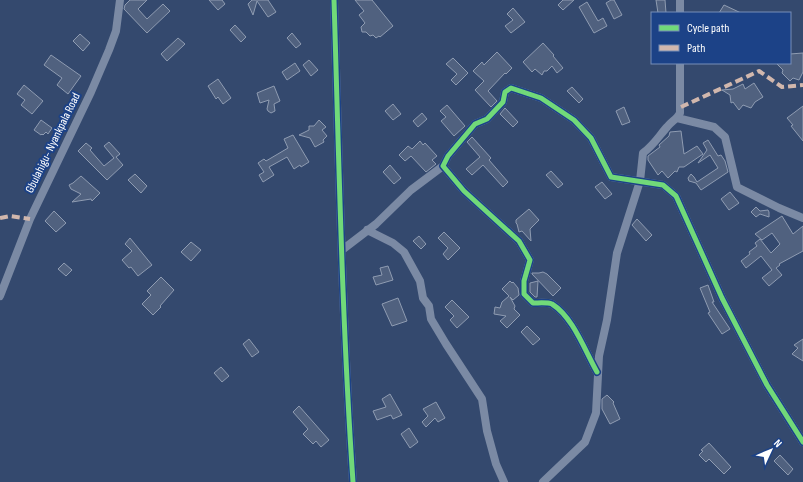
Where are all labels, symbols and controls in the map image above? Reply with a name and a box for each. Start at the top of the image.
legend [651,12,791,64]
text: Cycle path [687,21,729,36]
text: Path [687,41,705,56]
street label: Gbulahigu- Nyankpala Road [22,90,84,196]
north arrow [751,430,791,470]
text: N [771,437,785,450]

